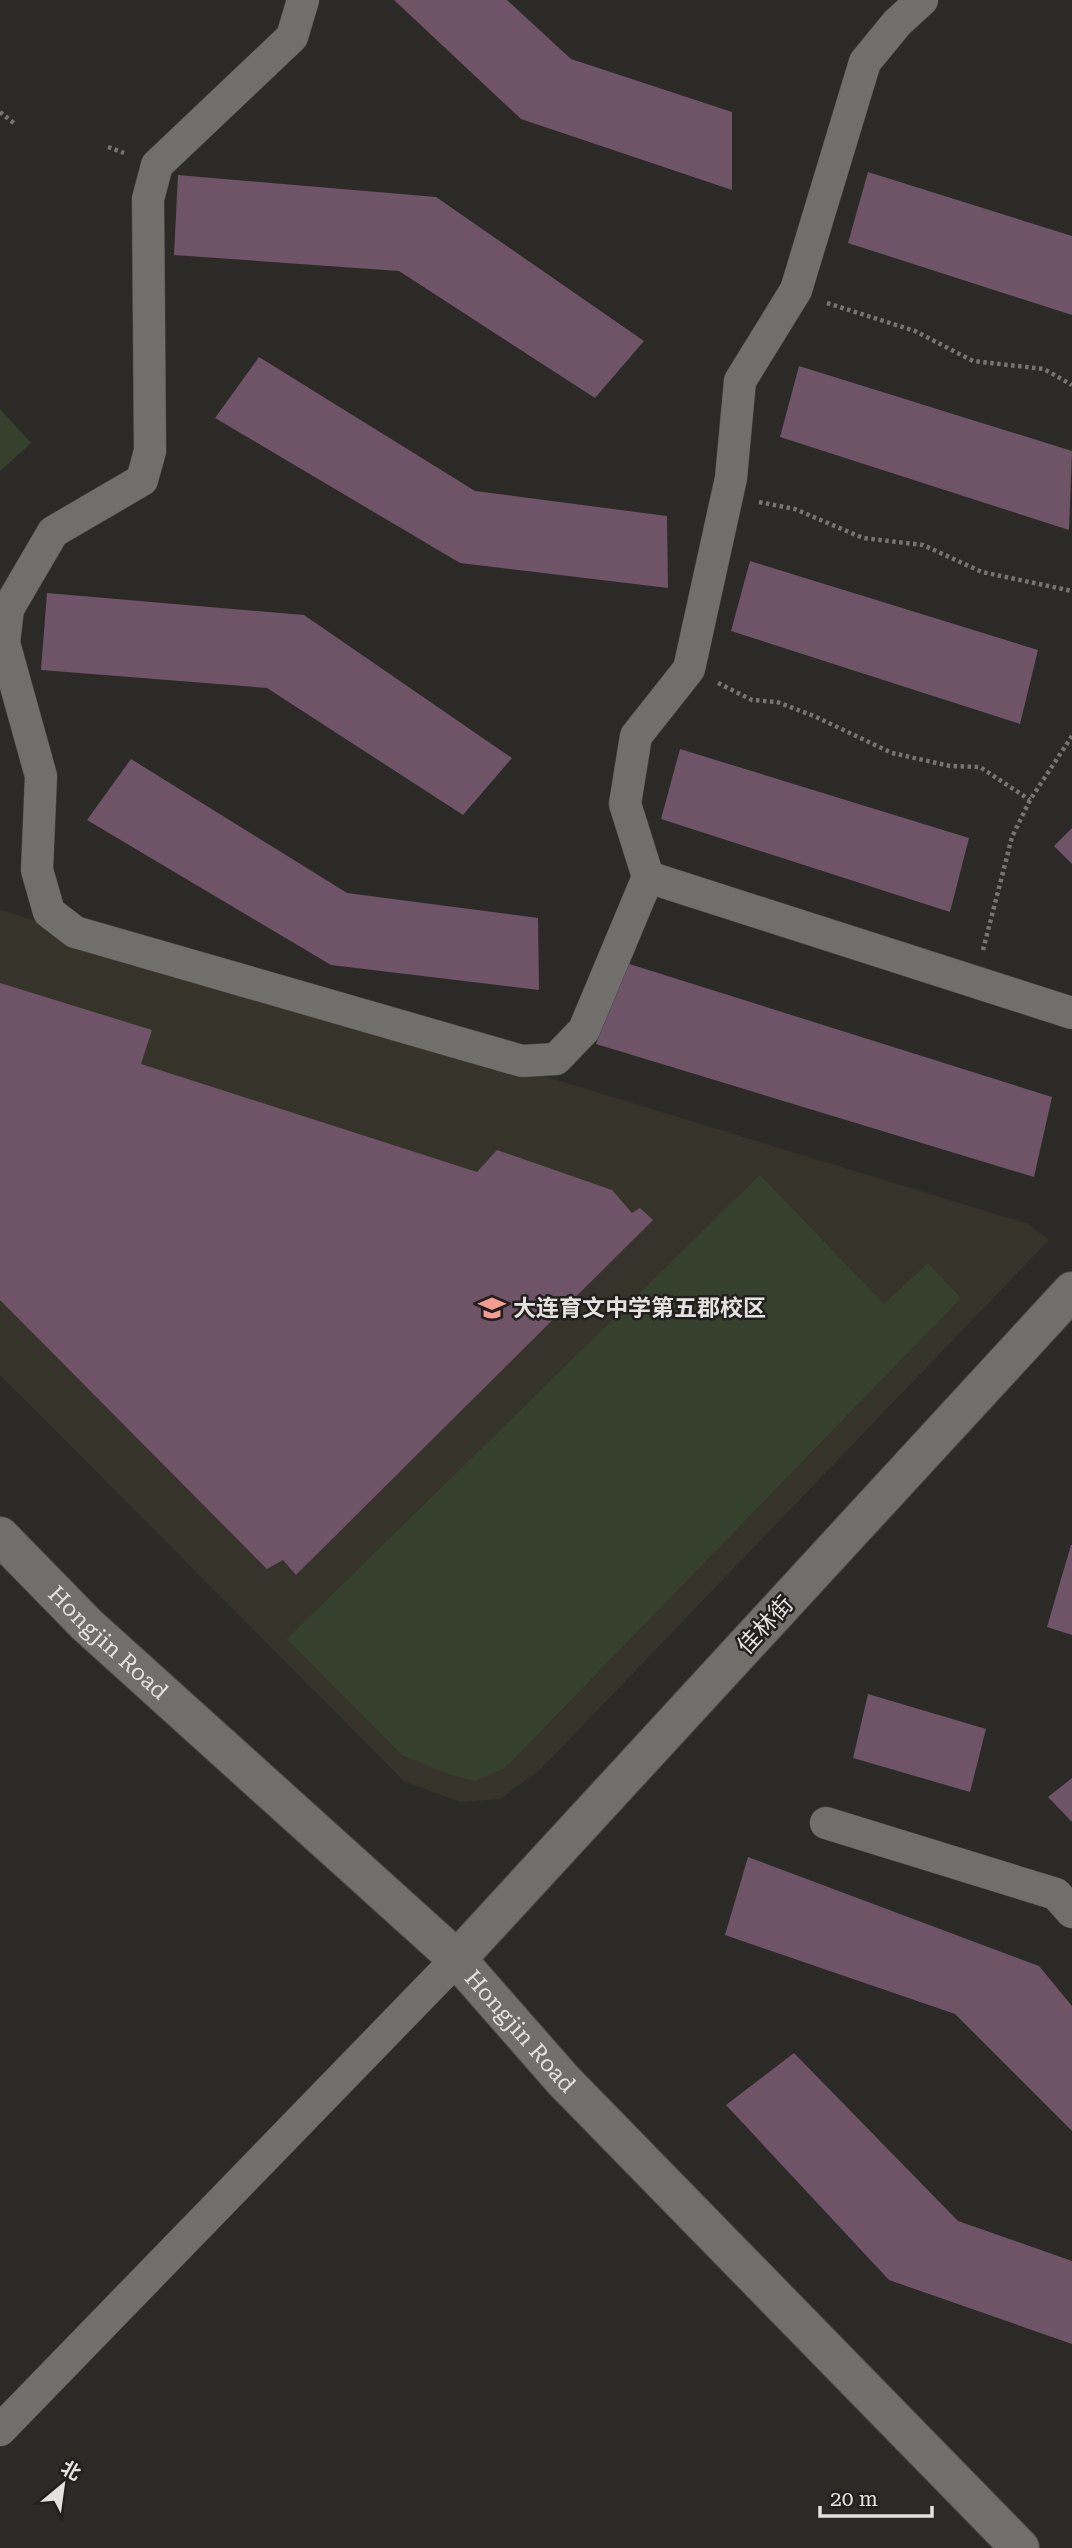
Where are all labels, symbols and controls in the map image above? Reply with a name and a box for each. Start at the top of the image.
school or university icon: 大连育文中学第五郡校区 [477,1293,507,1323]
place label: 大连育文中学第五郡校区 [513,1295,766,1322]
street label: Hongjin Road [42,1581,173,1706]
street label: 佳林街 [732,1591,799,1660]
street label: Hongjin Road [459,1965,581,2099]
north arrow [28,2450,98,2520]
text: 北 [57,2456,85,2485]
scale bar [820,2474,932,2518]
text: 20 m [830,2487,878,2511]

